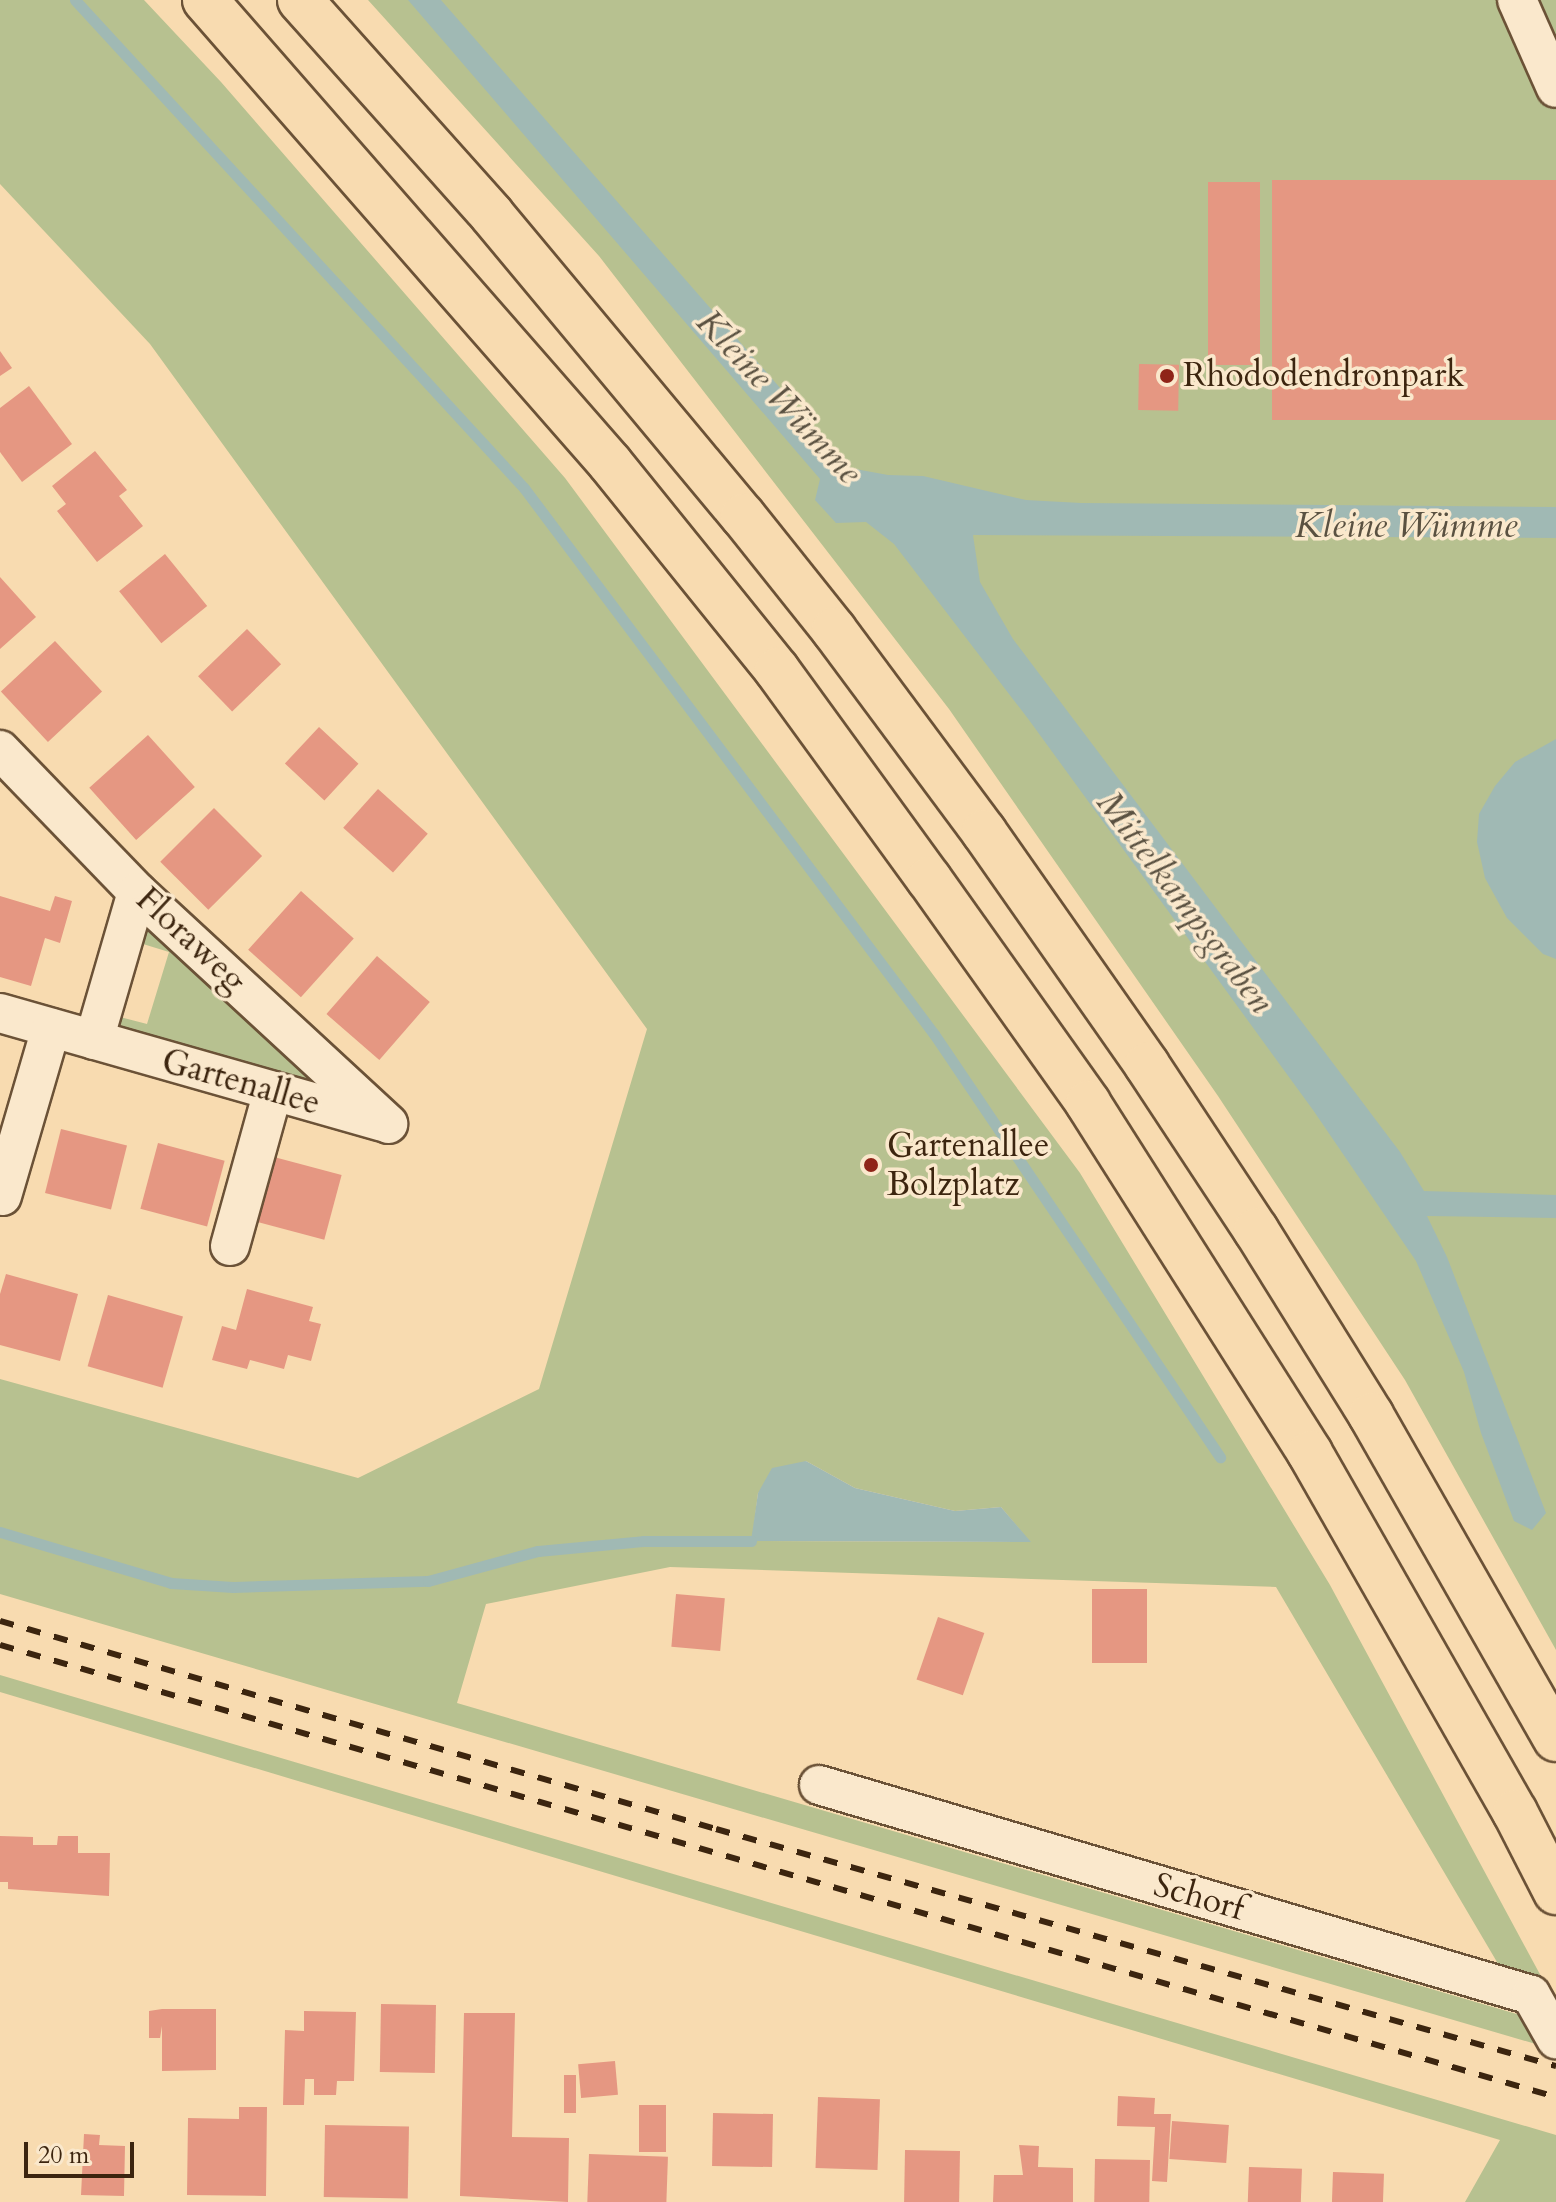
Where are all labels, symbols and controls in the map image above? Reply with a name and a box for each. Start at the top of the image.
water label: Kleine Wümme [687,301,871,493]
place label: Rhododendronpark [1183,356,1465,396]
marker: Rhododendronpark [1158,367,1176,385]
water label: Kleine Wümme [1295,504,1517,548]
water label: Mittelkampsgraben [1087,782,1283,1022]
street label: Floraweg [128,879,254,1001]
street label: Gartenallee [157,1040,325,1124]
place label: Gartenallee Bolzplatz [887,1125,1049,1204]
marker: Gartenallee Bolzplatz [862,1156,880,1174]
street label: Schorf [1149,1865,1249,1929]
scale bar [28,2126,138,2176]
text: 20 m [38,2139,89,2172]

